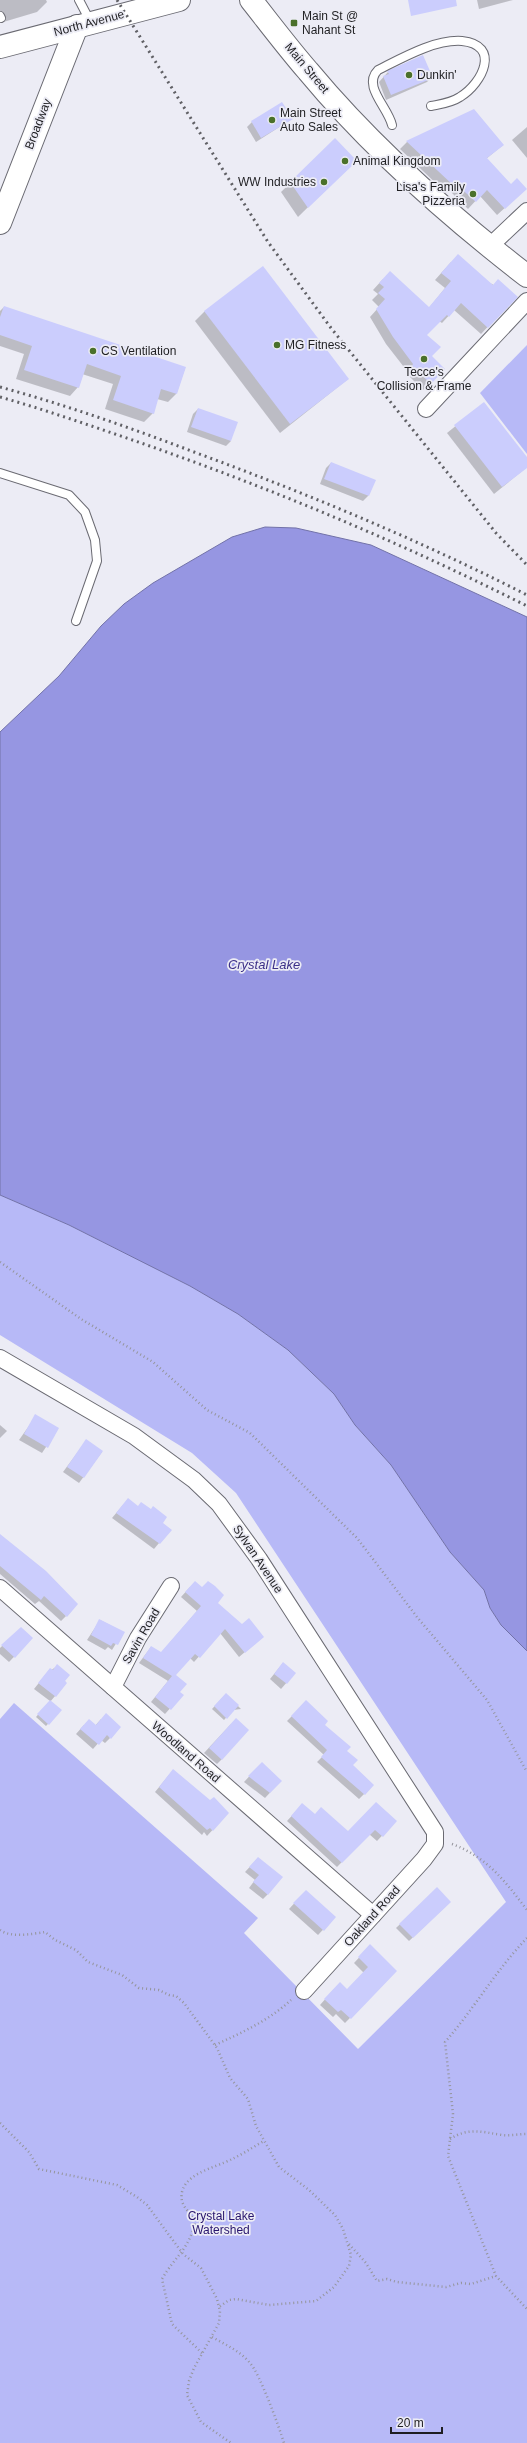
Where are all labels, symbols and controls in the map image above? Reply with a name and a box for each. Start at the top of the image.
street label: North Avenue [52,7,126,39]
place label: Main St @ Nahant St [302,9,358,37]
marker: Main St @ Nahant St [289,18,299,28]
street label: Main Street [282,40,333,97]
place label: Dunkin' [417,68,457,82]
marker: Dunkin' [404,70,414,80]
street label: Broadway [22,97,54,151]
place label: Main Street Auto Sales [280,106,342,134]
marker: Main Street Auto Sales [267,115,277,125]
place label: Animal Kingdom [353,154,440,168]
marker: Animal Kingdom [340,156,350,166]
place label: WW Industries [238,175,316,189]
marker: WW Industries [319,177,329,187]
place label: Lisa's Family Pizzeria [396,180,465,208]
marker: Lisa's Family Pizzeria [468,189,478,199]
place label: MG Fitness [285,338,346,352]
marker: MG Fitness [272,340,282,350]
place label: CS Ventilation [101,344,176,358]
marker: CS Ventilation [88,346,98,356]
marker: Tecce's Collision & Frame [419,354,429,364]
place label: Tecce's Collision & Frame [377,365,472,393]
water label: Crystal Lake [228,957,300,972]
street label: Sylvan Avenue [230,1522,286,1596]
street label: Savin Road [119,1606,163,1666]
street label: Woodland Road [149,1719,223,1785]
street label: Oakland Road [341,1883,403,1949]
park label: Crystal Lake Watershed [188,2209,255,2237]
scale bar [391,2409,442,2435]
text: 20 m [397,2416,424,2430]

